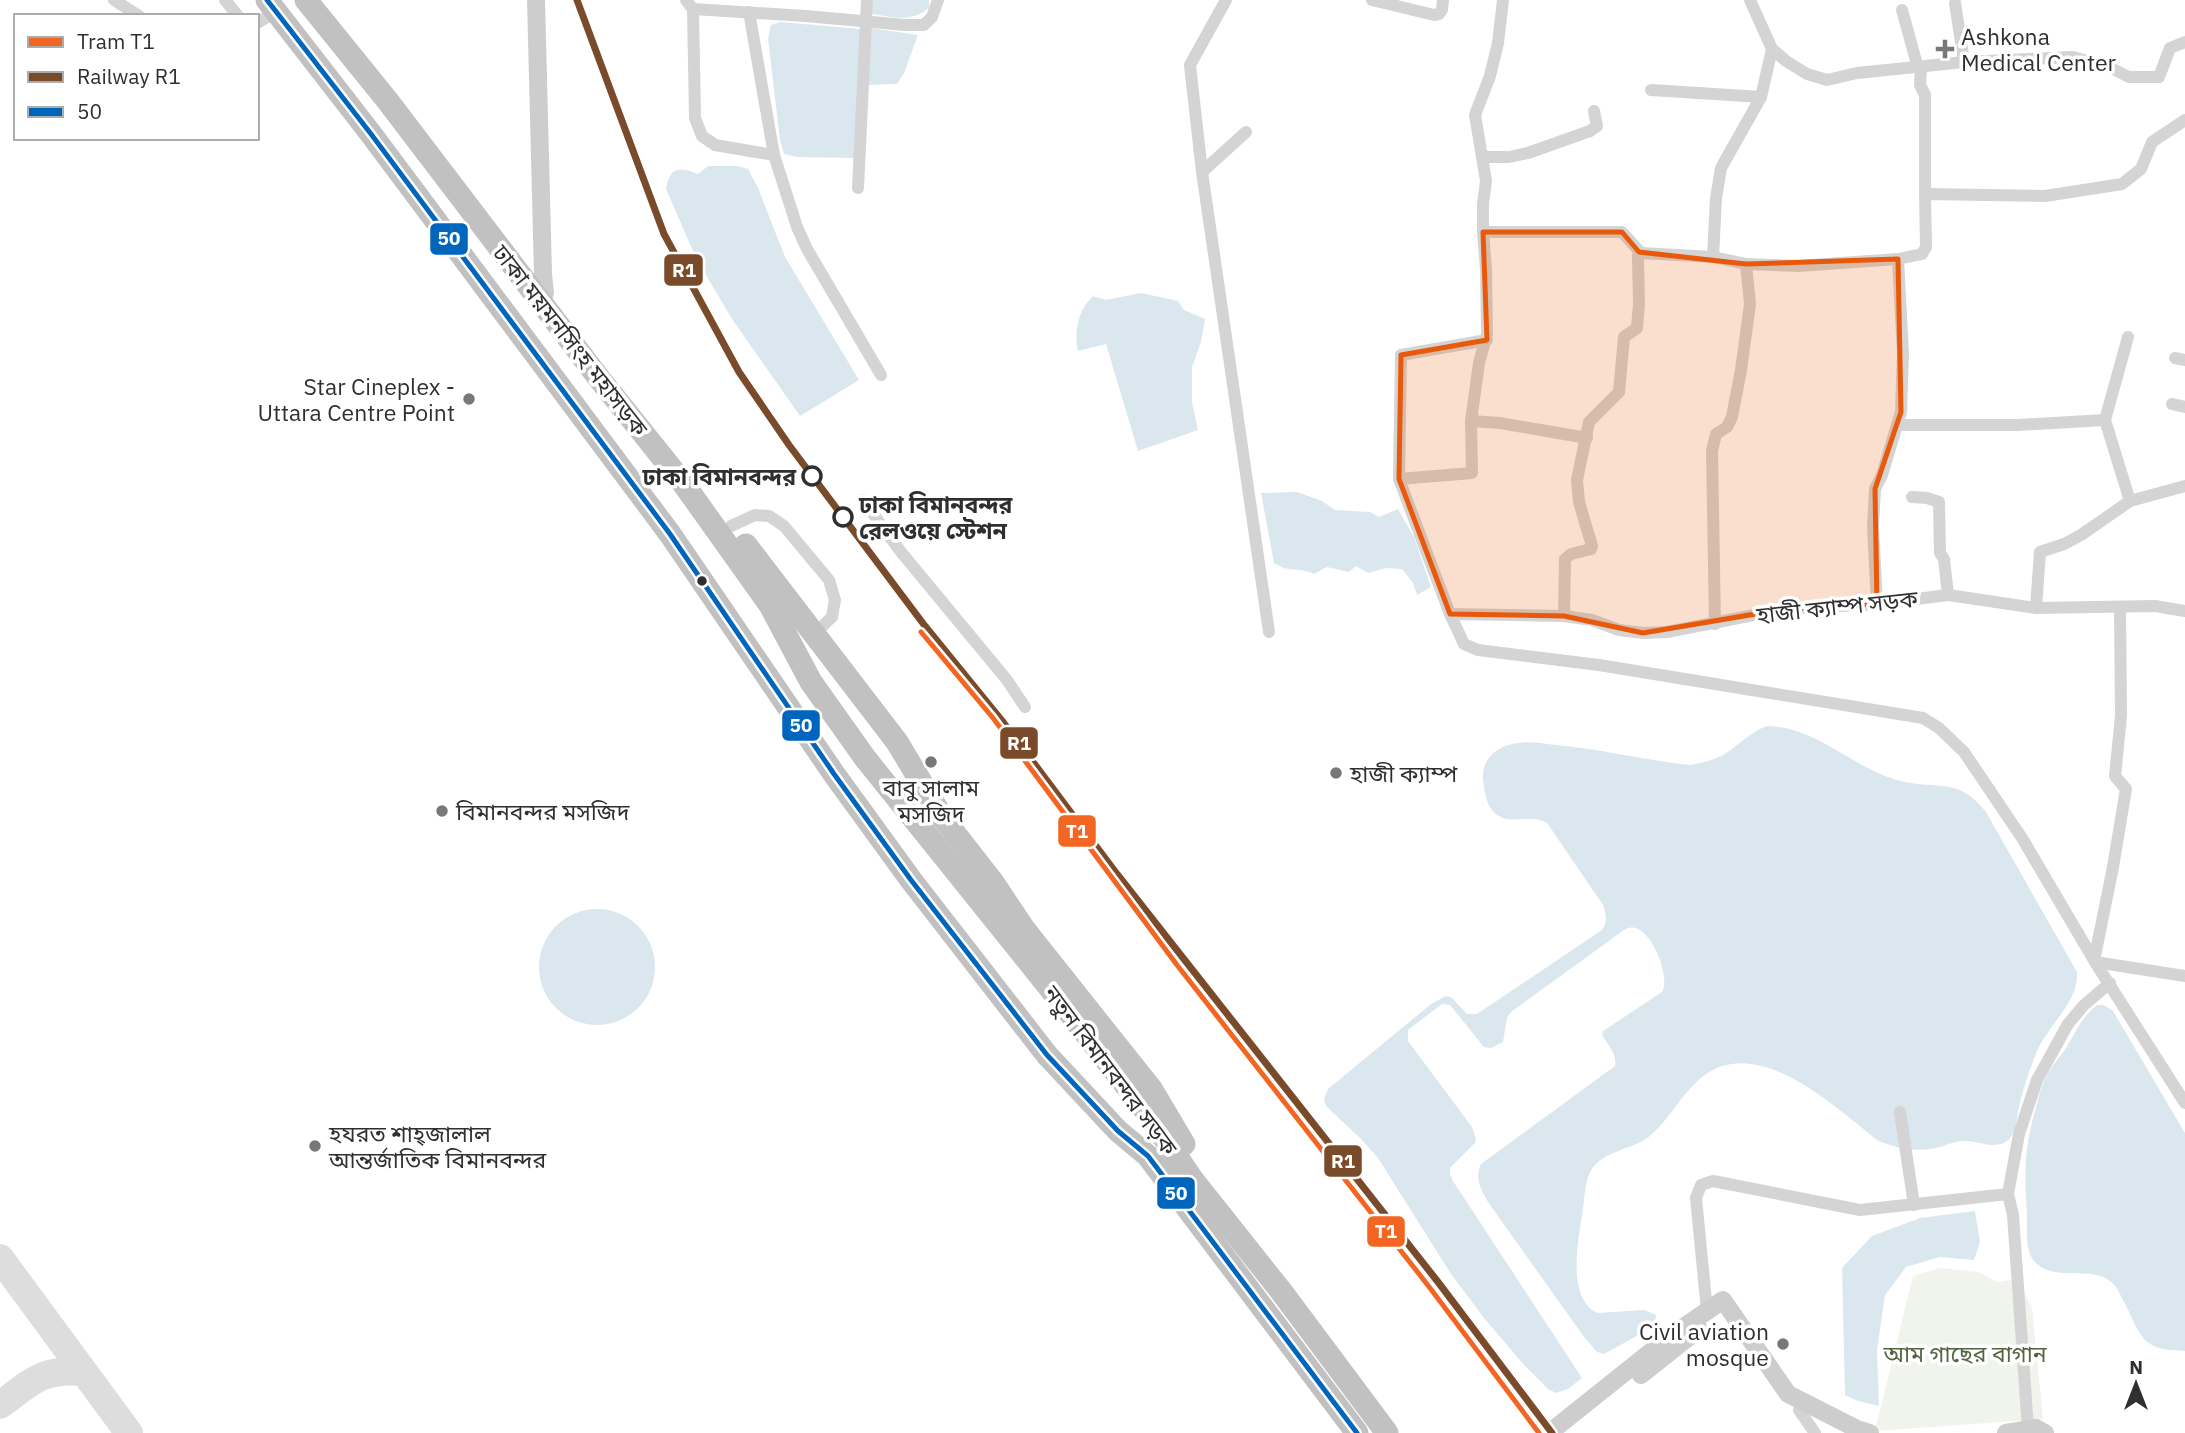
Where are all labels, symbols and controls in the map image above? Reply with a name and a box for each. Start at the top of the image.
legend [14,14,259,140]
place label: Ashkona Medical Center [1961,21,2117,77]
text: Tram T1 [77,27,155,55]
marker: Ashkona Medical Center [1935,39,1955,59]
text: Railway R1 [77,62,181,90]
text: 50 [77,97,102,125]
line badge: 50 [429,222,469,256]
text: 50 [438,226,460,250]
street label: ঢাকা ময়মনসিংহ মহাসড়ক [486,237,655,442]
line badge: R1 [663,253,704,287]
text: R1 [672,258,697,282]
place label: Star Cineplex - Uttara Centre Point [257,371,455,427]
marker: Star Cineplex - Uttara Centre Point [461,391,477,407]
place label: ঢাকা বিমানবন্দর [642,461,797,491]
marker: ঢাকা বিমানবন্দর [802,466,822,486]
place label: ঢাকা বিমানবন্দর রেলওয়ে স্টেশন [858,489,1014,545]
marker: ঢাকা বিমানবন্দর রেলওয়ে স্টেশন [833,507,853,527]
unlabelled marker [695,574,709,588]
street label: হাজী ক্যাম্প সড়ক [1754,583,1919,629]
line badge: 50 [781,709,821,742]
text: 50 [790,713,812,737]
line badge: R1 [999,726,1039,760]
text: R1 [1007,731,1032,755]
marker: বাবু সালাম মসজিদ [923,754,939,770]
place label: হাজী ক্যাম্প [1349,758,1458,788]
marker: হাজী ক্যাম্প [1328,765,1344,781]
place label: বাবু সালাম মসজিদ [882,772,980,828]
place label: বিমানবন্দর মসজিদ [455,796,630,826]
marker: বিমানবন্দর মসজিদ [434,803,450,819]
line badge: T1 [1057,814,1097,848]
text: T1 [1066,819,1089,843]
street label: নতুন বিমানবন্দর সড়ক [1037,978,1185,1161]
place label: হযরত শাহ্‌জালাল আন্তর্জাতিক বিমানবন্দর [328,1118,547,1174]
marker: হযরত শাহ্‌জালাল আন্তর্জাতিক বিমানবন্দর [307,1138,323,1154]
line badge: R1 [1323,1144,1363,1178]
text: R1 [1331,1149,1356,1173]
line badge: 50 [1156,1176,1196,1210]
text: 50 [1165,1181,1187,1205]
line badge: T1 [1366,1215,1406,1248]
text: T1 [1375,1219,1398,1243]
place label: Civil aviation mosque [1639,1316,1769,1372]
marker: Civil aviation mosque [1775,1336,1791,1352]
park label: আম গাছের বাগান [1882,1338,2048,1368]
north arrow [2101,1349,2171,1419]
text: N [2129,1355,2143,1379]

